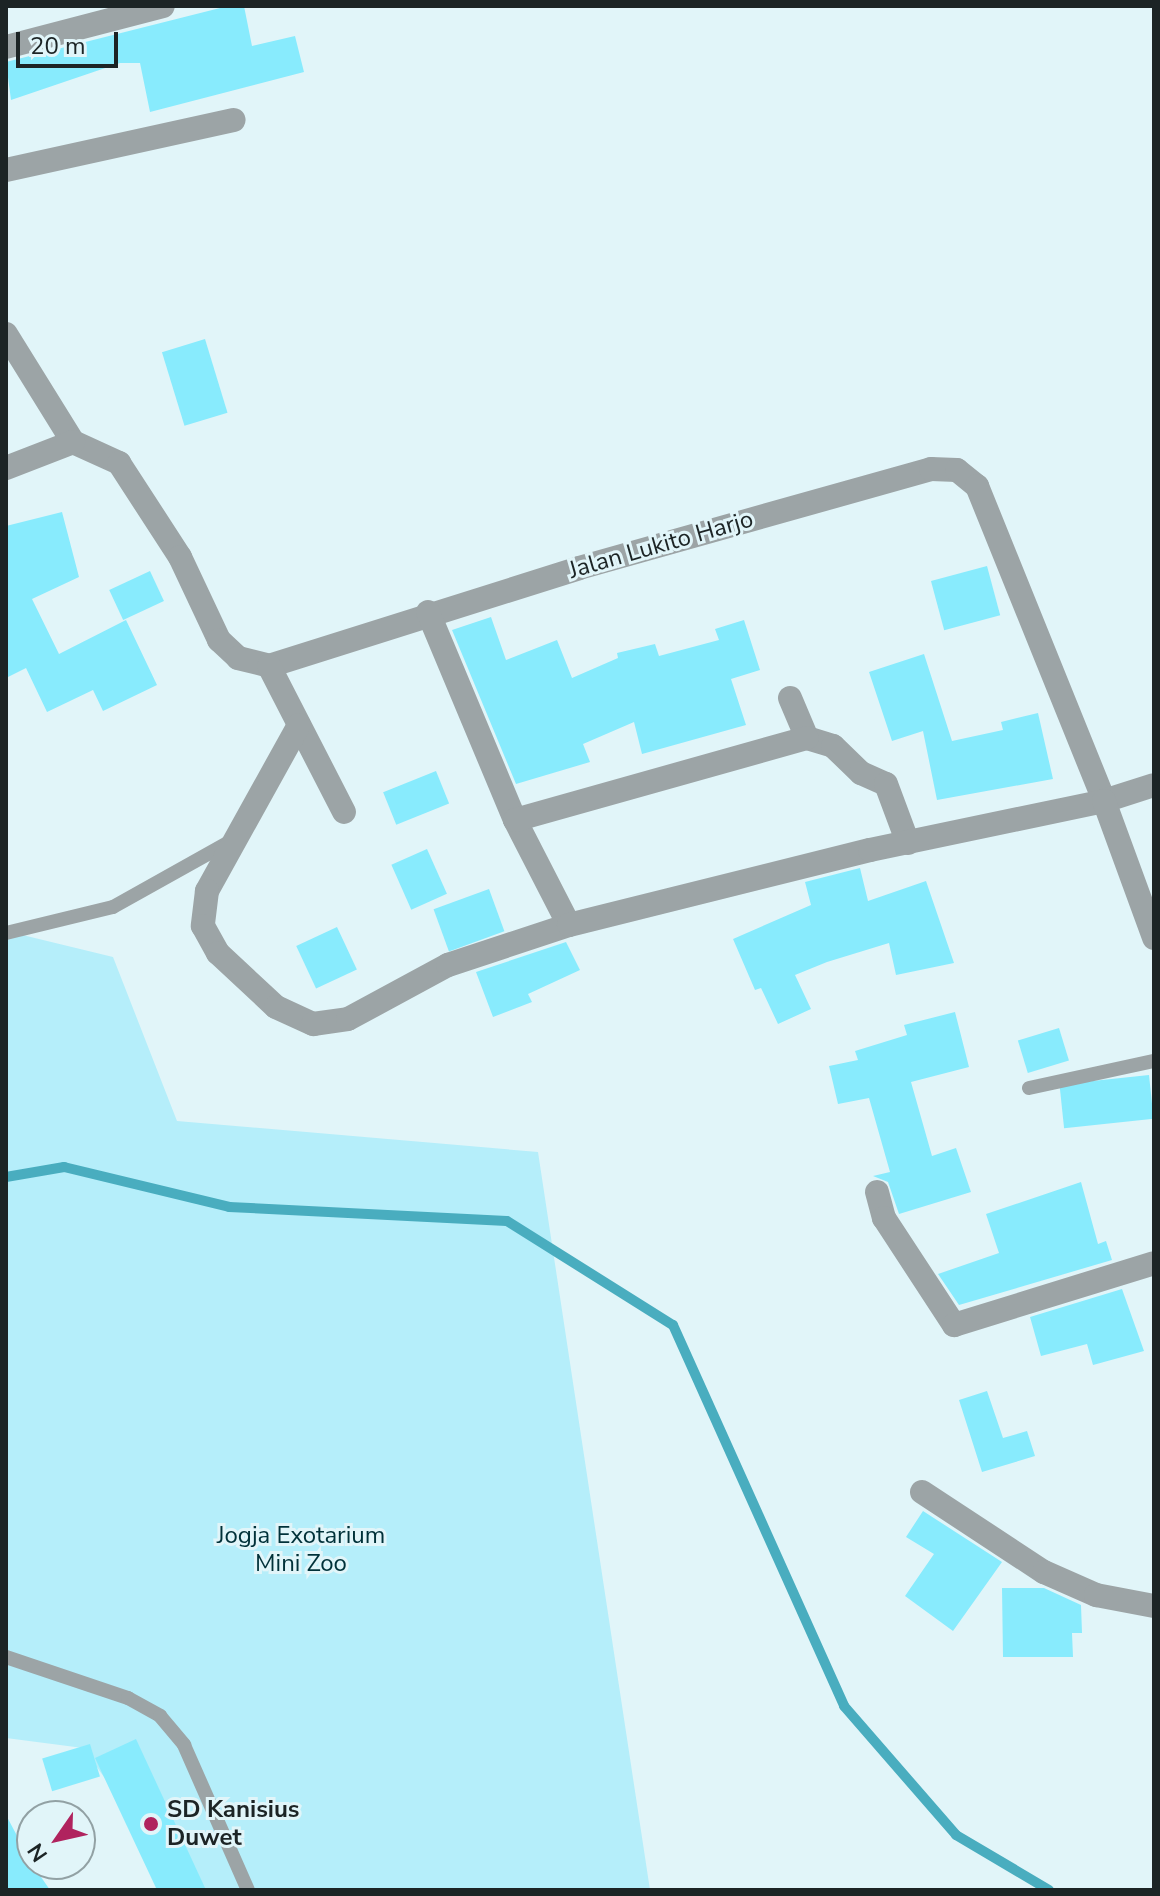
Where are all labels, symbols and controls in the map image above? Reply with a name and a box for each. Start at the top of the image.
scale bar [20,16,122,66]
text: 20 m [30,30,86,62]
street label: Jalan Lukito Harjo [566,505,756,585]
park label: Jogja Exotarium Mini Zoo [217,1522,385,1578]
place label: SD Kanisius Duwet [167,1796,300,1852]
north arrow [16,1800,96,1880]
marker: SD Kanisius Duwet [142,1815,160,1833]
text: N [21,1837,55,1868]

